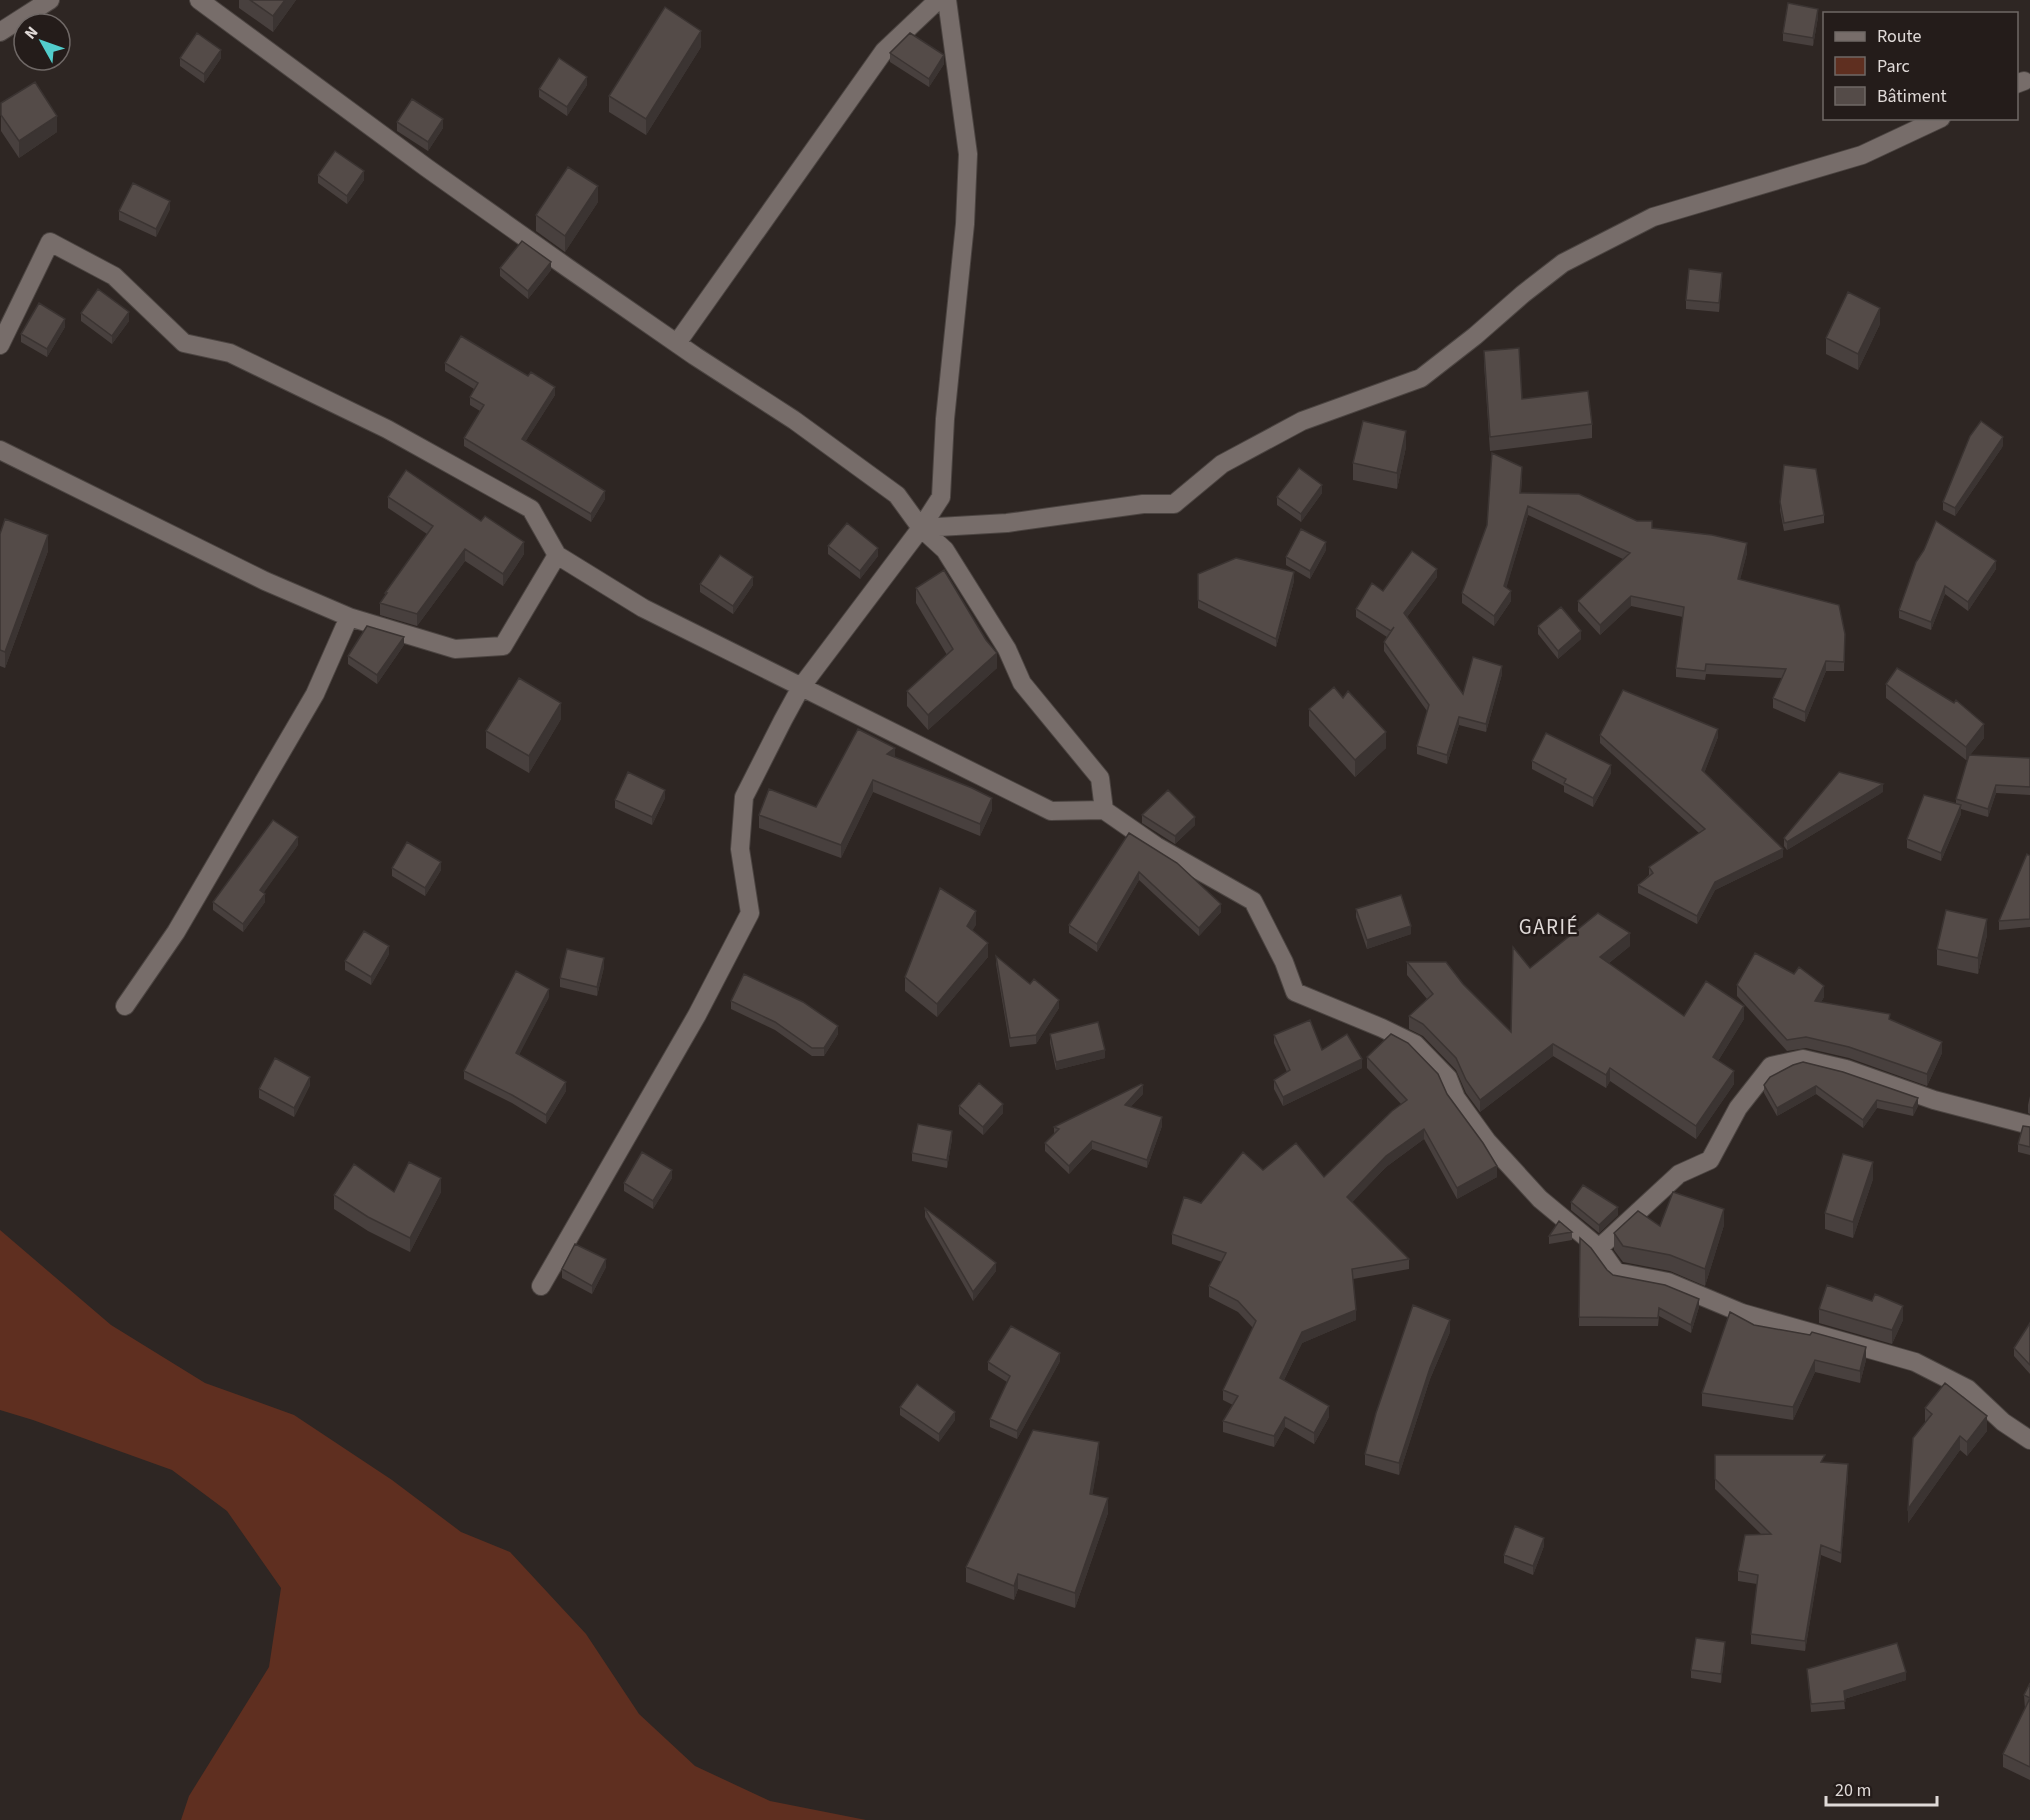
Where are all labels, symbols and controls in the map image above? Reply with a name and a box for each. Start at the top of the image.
north arrow [12,12,72,72]
legend [1823,12,2018,120]
text: N [19,22,43,44]
text: Route [1877,24,1921,49]
text: Parc [1877,54,1910,79]
text: Bâtiment [1877,84,1947,109]
district label: GARIÉ [1519,912,1579,942]
scale bar [1826,1769,1937,1807]
text: 20 m [1835,1778,1871,1803]

